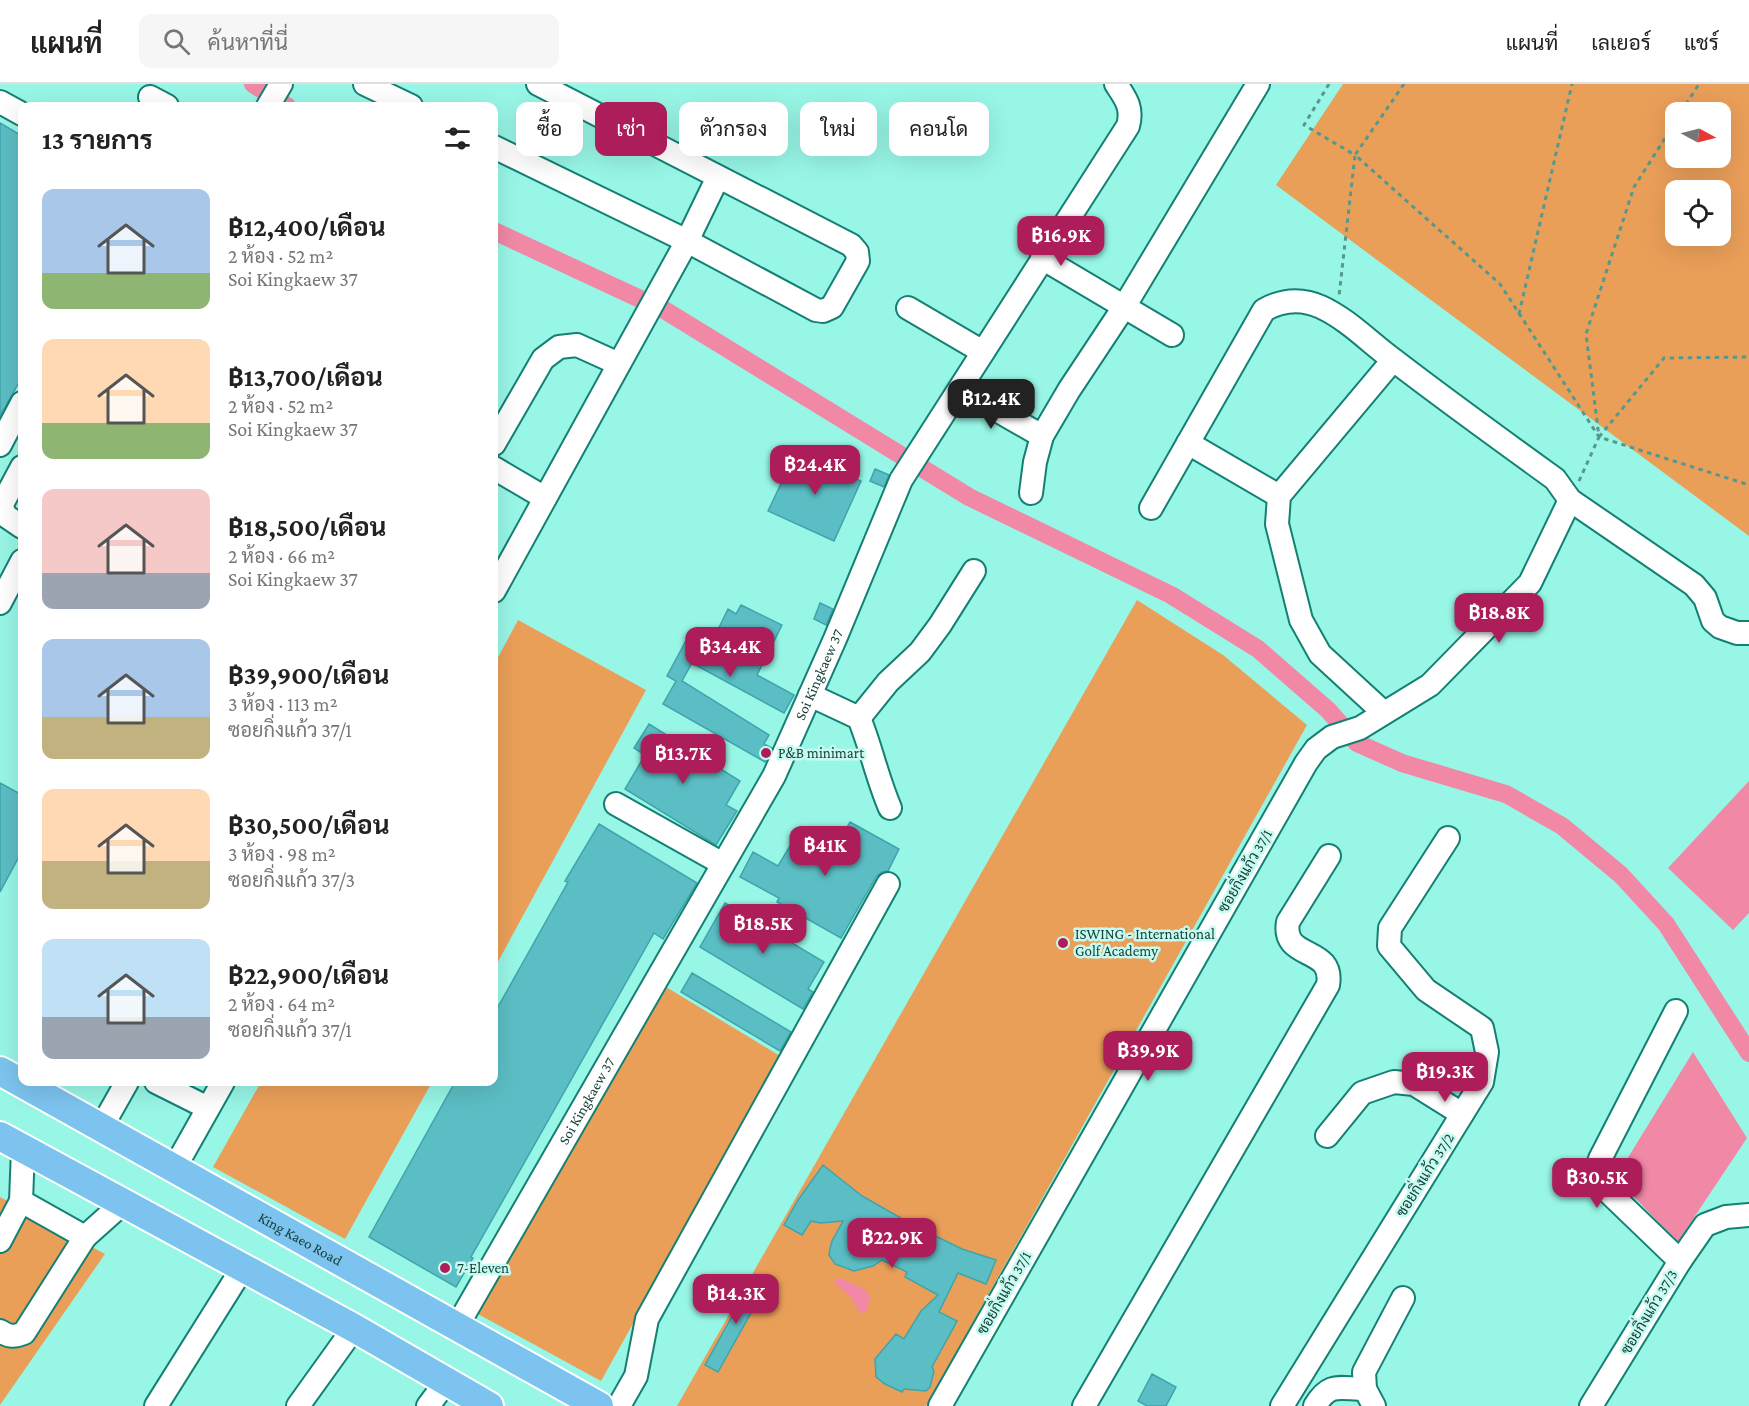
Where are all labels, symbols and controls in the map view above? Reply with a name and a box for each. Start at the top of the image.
search box [139,14,559,68]
icon: search [160,25,193,58]
text: แผนที่ [30,28,103,59]
text: ค้นหาที่นี่ [208,30,288,55]
text: แผนที่ [1506,31,1558,55]
text: เลเยอร์ [1591,31,1651,55]
text: แชร์ [1684,31,1719,55]
chip: ซื้อ [516,102,583,156]
chip: เช่า [595,102,667,156]
chip: ตัวกรอง [679,102,788,156]
chip: ใหม่ [800,102,877,156]
chip: คอนโด [889,102,989,156]
north arrow [1665,102,1731,168]
map controls [1665,102,1731,246]
icon: filters [441,122,474,155]
text: 13 รายการ [42,126,153,155]
button: locate [1665,180,1731,246]
icon: home [90,213,162,285]
text: ฿12,400/เดือน [228,213,386,242]
pin: ฿16.9K [1012,216,1110,267]
text: ฿16.9K [1031,224,1091,246]
text: 2 ห้อง · 52 m² [228,245,333,267]
text: Soi Kingkaew 37 [228,268,358,290]
icon: home [90,363,162,435]
text: ฿13,700/เดือน [228,363,383,392]
pin: ฿12.4K [942,379,1040,430]
text: ฿12.4K [962,387,1020,409]
text: 2 ห้อง · 52 m² [228,395,333,417]
text: Soi Kingkaew 37 [228,418,358,440]
pin: ฿24.4K [766,445,864,496]
text: ฿24.4K [784,453,846,475]
icon: home [90,513,162,585]
text: ฿18,500/เดือน [228,513,386,542]
text: 2 ห้อง · 66 m² [228,545,335,567]
text: Soi Kingkaew 37 [228,568,358,590]
pin: ฿18.8K [1450,593,1548,644]
text: ฿18.8K [1468,601,1530,623]
pin: ฿34.4K [681,627,779,678]
street label: Soi Kingkaew 37 [792,627,846,722]
text: ฿34.4K [699,635,761,657]
text: ฿39,900/เดือน [228,661,389,690]
icon: home [90,663,162,735]
text: 3 ห้อง · 113 m² [228,693,338,715]
text: ซอยกิ่งแก้ว 37/1 [228,719,352,741]
pin: ฿13.7K [634,734,732,785]
text: ฿13.7K [655,742,711,764]
place label: P&B minimart [778,745,865,761]
marker: P&B minimart [759,746,773,760]
text: ฿30,500/เดือน [228,811,390,840]
icon: home [90,813,162,885]
street label: ซอยกิ่งแก้ว 37/1 [1209,824,1275,915]
pin: ฿41K [789,826,861,877]
text: ฿41K [803,834,847,856]
text: 3 ห้อง · 98 m² [228,843,336,865]
text: ซอยกิ่งแก้ว 37/3 [228,869,355,891]
pin: ฿18.5K [714,904,812,955]
text: ฿18.5K [733,912,793,934]
place label: ISWING - International Golf Academy [1075,926,1215,960]
marker: ISWING - International Golf Academy [1056,936,1070,950]
text: ฿22,900/เดือน [228,961,389,990]
icon: home [90,963,162,1035]
text: 2 ห้อง · 64 m² [228,993,335,1015]
text: ซอยกิ่งแก้ว 37/1 [228,1019,352,1041]
pin: ฿39.9K [1099,1031,1197,1082]
text: ฿39.9K [1117,1039,1179,1061]
pin: ฿19.3K [1396,1052,1494,1103]
street label: Soi Kingkaew 37 [556,1055,618,1147]
text: ฿19.3K [1416,1060,1474,1082]
street label: ซอยกิ่งแก้ว 37/2 [1388,1127,1457,1220]
pin: ฿30.5K [1548,1158,1646,1209]
text: ฿30.5K [1566,1166,1628,1188]
street label: King Kaeo Road [256,1209,345,1269]
pin: ฿22.9K [843,1218,941,1269]
text: ฿22.9K [861,1226,923,1248]
street label: ซอยกิ่งแก้ว 37/1 [968,1246,1034,1337]
place label: 7-Eleven [457,1260,509,1276]
marker: 7-Eleven [438,1261,452,1275]
street label: ซอยกิ่งแก้ว 37/3 [1612,1264,1680,1357]
pin: ฿14.3K [687,1274,785,1325]
text: ฿14.3K [707,1282,765,1304]

